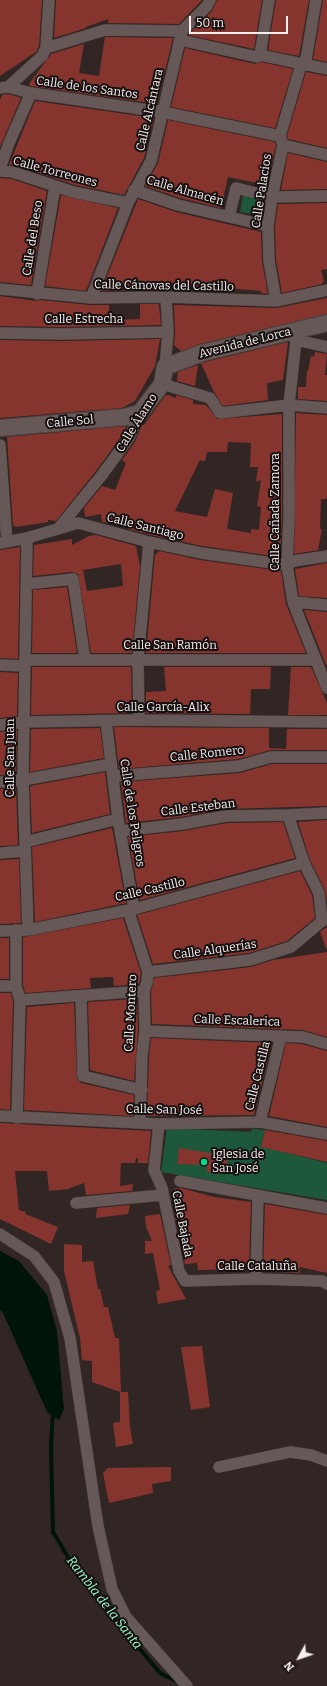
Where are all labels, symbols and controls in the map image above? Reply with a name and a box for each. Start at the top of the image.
scale bar [191,8,290,34]
text: 50 m [196,16,224,30]
street label: Calle Alcántara [134,67,166,153]
street label: Calle de los Santos [35,74,139,102]
street label: Calle Palacios [249,153,275,229]
street label: Calle Torreones [11,154,99,190]
street label: Calle Almacén [145,173,225,209]
street label: Calle del Beso [20,199,46,277]
street label: Calle Cánovas del Castillo [94,278,234,294]
street label: Calle Estrecha [45,313,123,327]
street label: Avenida de Lorca [197,325,293,361]
street label: Calle Álamo [113,391,161,455]
street label: Calle Sol [46,413,94,431]
street label: Calle Cañada Zamora [269,453,283,571]
street label: Calle Santiago [105,510,185,544]
street label: Calle San Ramón [123,639,217,653]
street label: Calle García-Alix [116,701,210,715]
street label: Calle San Juan [4,719,18,797]
street label: Calle Romero [169,743,245,765]
street label: Calle de los Peligros [116,758,148,868]
street label: Calle Esteban [160,796,236,820]
street label: Calle Castillo [114,875,186,905]
street label: Calle Alquerías [173,937,257,963]
street label: Calle Montero [122,974,140,1052]
street label: Calle Escalerica [193,1012,281,1030]
street label: Calle Castilla [242,1040,274,1112]
street label: Calle San José [126,1102,202,1118]
place label: Iglesia de San José [212,1148,264,1176]
marker: Iglesia de San José [199,1157,209,1167]
street label: Calle Bajada [169,1190,195,1258]
street label: Calle Cataluña [217,1260,297,1274]
water label: Rambla de la Santa [63,1553,145,1653]
north arrow [279,1638,319,1678]
text: N [282,1659,297,1673]

